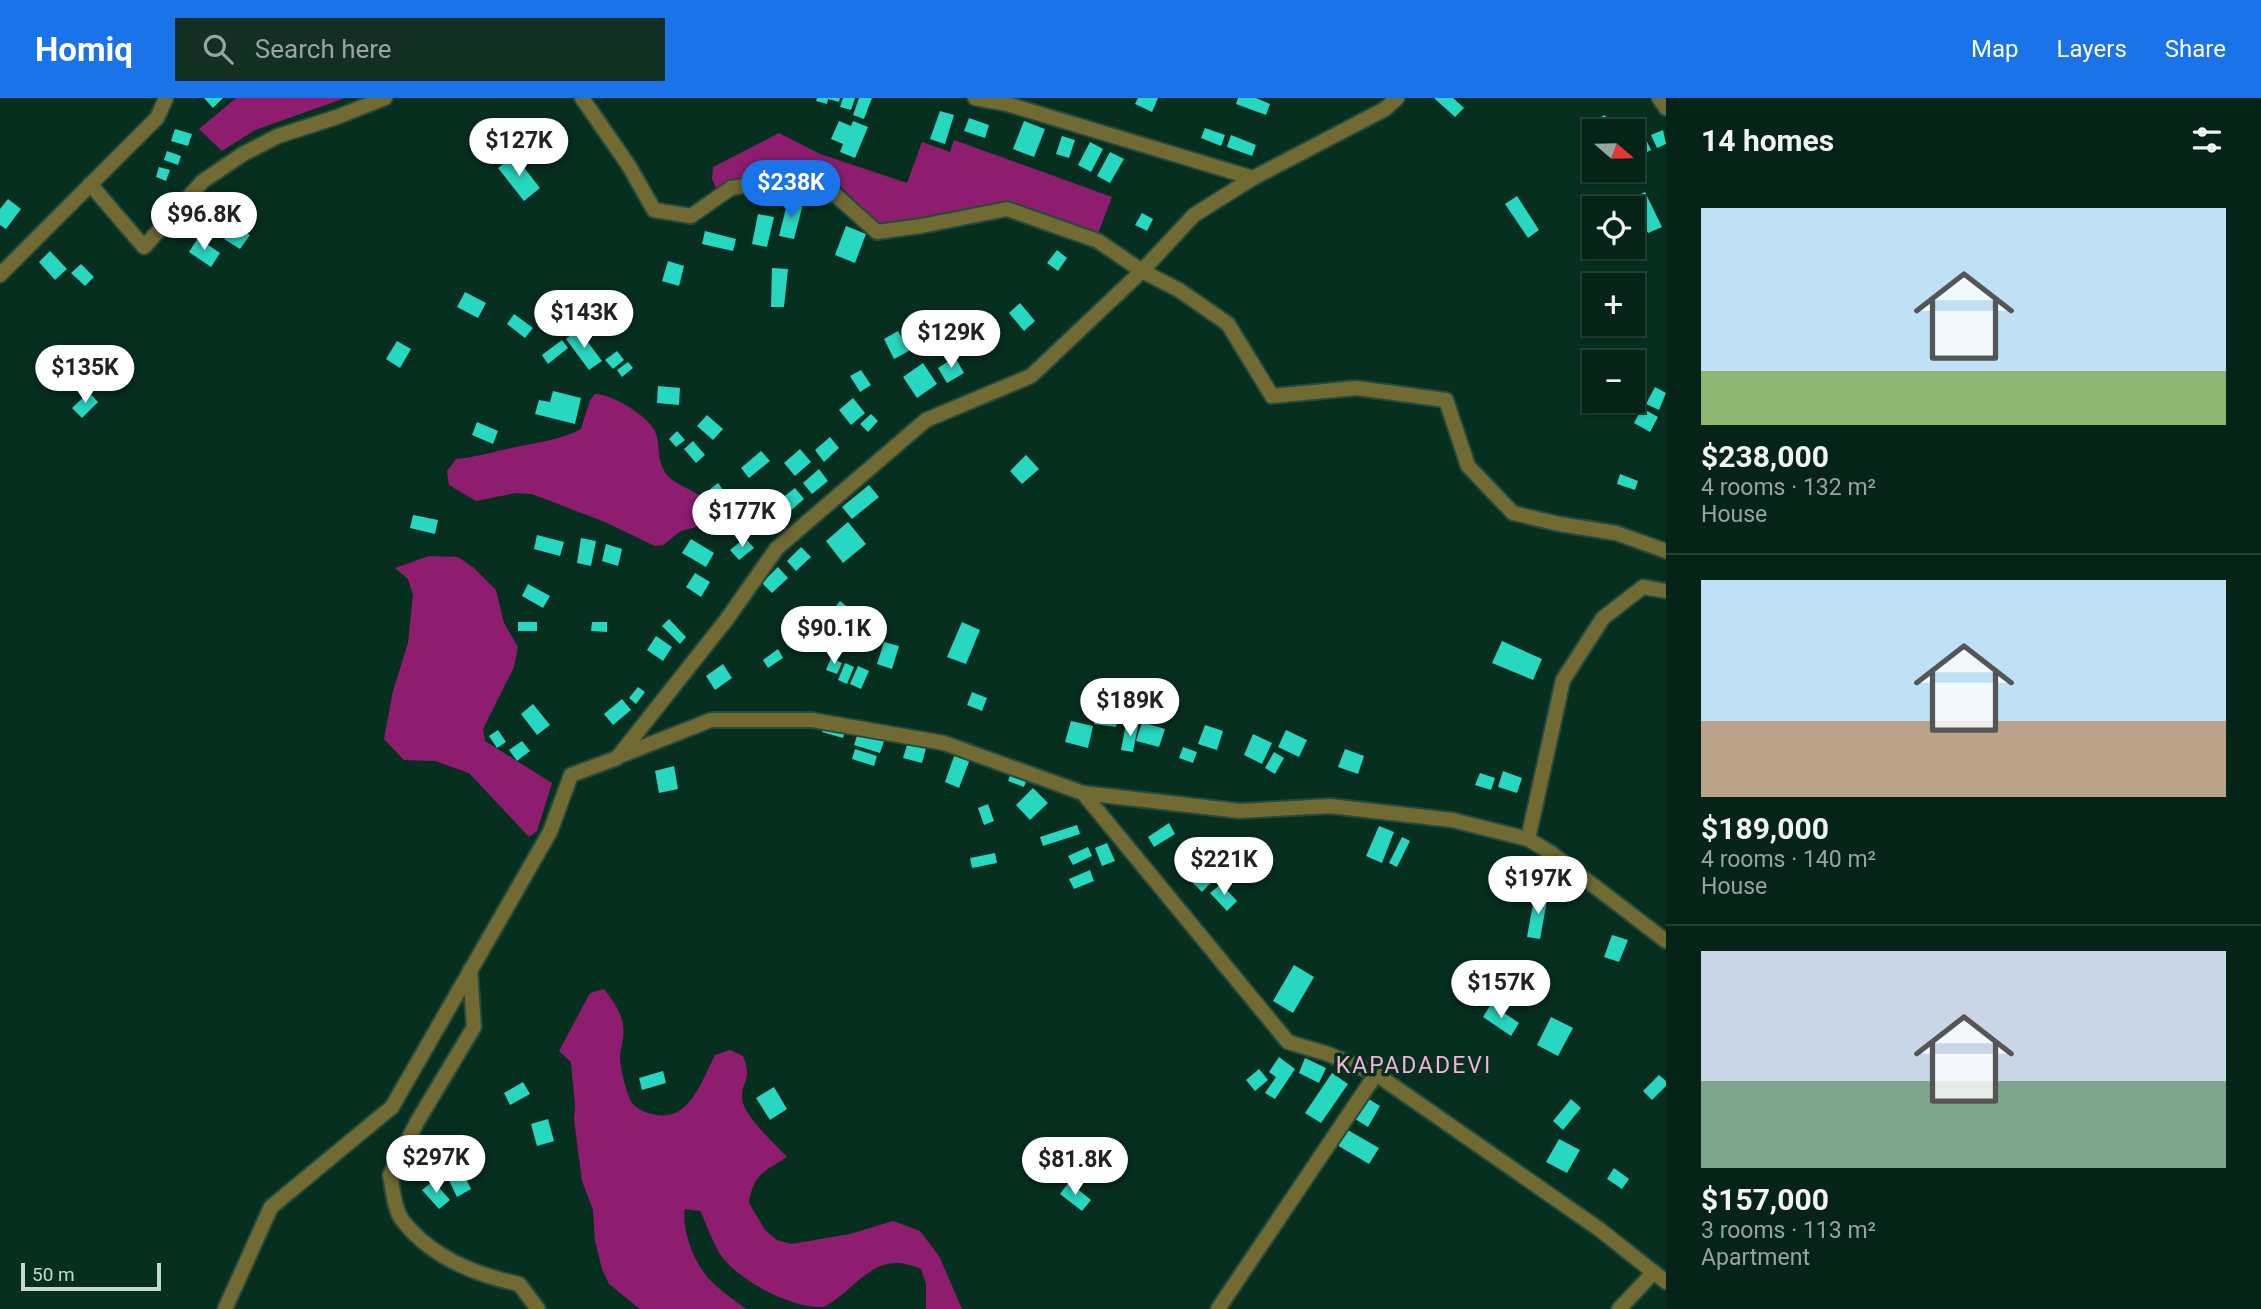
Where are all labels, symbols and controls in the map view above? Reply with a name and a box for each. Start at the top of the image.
search box [175,18,665,81]
text: Homiq [35,30,133,69]
icon: search [199,30,237,68]
text: Search here [255,34,392,64]
text: Map [1971,35,2019,63]
text: Layers [2057,35,2127,63]
text: Share [2165,35,2226,63]
pin: $127K [470,118,568,178]
north arrow [1582,119,1645,182]
map controls [1582,119,1645,413]
icon: filters [2188,121,2226,159]
text: 14 homes [1701,123,1834,158]
text: $127K [485,127,553,154]
pin: $238K [742,160,840,220]
text: $238K [757,169,825,196]
pin: $96.8K [147,192,261,252]
button: locate [1582,196,1645,259]
text: $96.8K [167,201,241,228]
icon: home [1901,253,2027,379]
button: + [1582,273,1645,336]
pin: $143K [535,290,633,350]
text: $143K [550,299,618,326]
pin: $129K [902,310,1000,370]
text: $129K [917,319,985,346]
pin: $135K [36,345,134,405]
button: − [1582,350,1645,413]
text: $135K [51,354,119,381]
text: $238,000 [1701,439,1829,474]
text: 4 rooms · 132 m² [1701,474,1876,501]
pin: $177K [693,490,791,549]
text: $177K [708,498,776,525]
text: House [1701,501,1767,528]
pin: $90.1K [777,606,891,666]
text: $90.1K [797,615,871,642]
icon: home [1901,625,2027,751]
pin: $189K [1081,678,1179,738]
text: $189K [1096,687,1164,714]
text: $189,000 [1701,811,1829,846]
pin: $221K [1175,838,1273,897]
text: $221K [1190,846,1258,873]
text: 4 rooms · 140 m² [1701,846,1876,873]
pin: $197K [1489,856,1587,916]
text: $197K [1504,865,1572,892]
text: House [1701,873,1767,900]
pin: $157K [1452,960,1550,1020]
text: $157K [1467,969,1535,996]
icon: home [1901,996,2027,1122]
district label: KAPADADEVI [1336,1052,1492,1079]
pin: $297K [387,1136,485,1195]
pin: $81.8K [1018,1138,1132,1197]
text: $297K [402,1144,470,1171]
text: $81.8K [1038,1146,1112,1173]
text: $157,000 [1701,1182,1829,1217]
text: 3 rooms · 113 m² [1701,1217,1876,1244]
text: Apartment [1701,1244,1810,1271]
scale bar [21,1260,161,1292]
text: 50 m [32,1263,75,1286]

